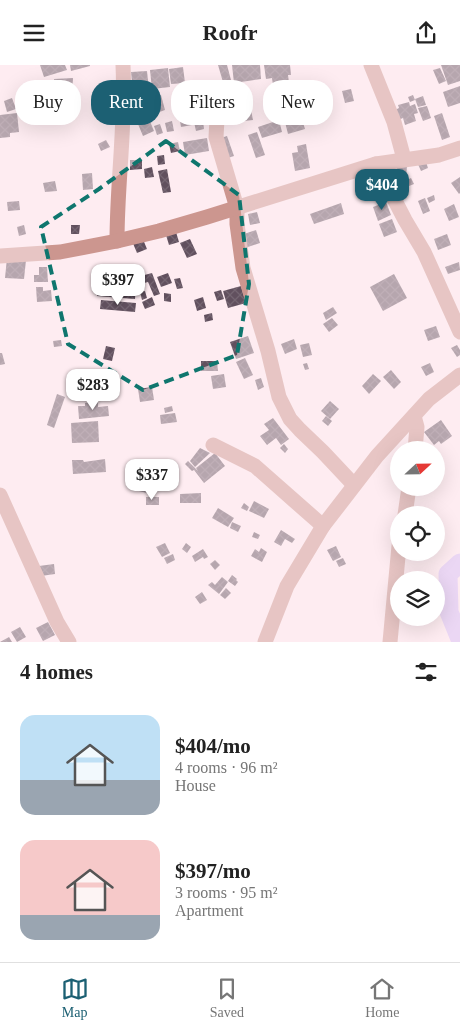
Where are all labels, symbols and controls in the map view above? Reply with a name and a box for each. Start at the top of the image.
icon: menu [20,19,48,47]
icon: share [412,19,440,47]
text: Roofr [203,20,257,45]
chip: Buy [15,80,81,125]
chip: Rent [91,80,161,125]
chip: Filters [171,80,253,125]
chip: New [263,80,333,125]
pin: $404 [352,169,412,211]
text: $404 [366,176,398,193]
pin: $397 [88,263,148,306]
text: $397 [102,271,134,288]
pin: $283 [63,369,123,411]
text: $283 [77,376,109,393]
north arrow [390,441,445,496]
map controls [390,441,445,626]
pin: $337 [122,459,182,501]
text: $337 [136,466,168,483]
button: locate [390,506,445,561]
button: layers [390,571,445,626]
icon: filters [412,658,440,686]
text: 4 homes [20,660,93,684]
text: $404/mo [175,734,251,758]
icon: home [60,735,120,795]
text: 4 rooms · 96 m² [175,759,278,776]
text: House [175,777,216,794]
text: $397/mo [175,859,251,883]
icon: home [60,860,120,920]
text: 3 rooms · 95 m² [175,884,278,901]
text: Apartment [175,902,243,919]
tab: Map [61,975,89,1021]
tab: Saved [210,975,244,1021]
tab: Home [365,975,399,1021]

